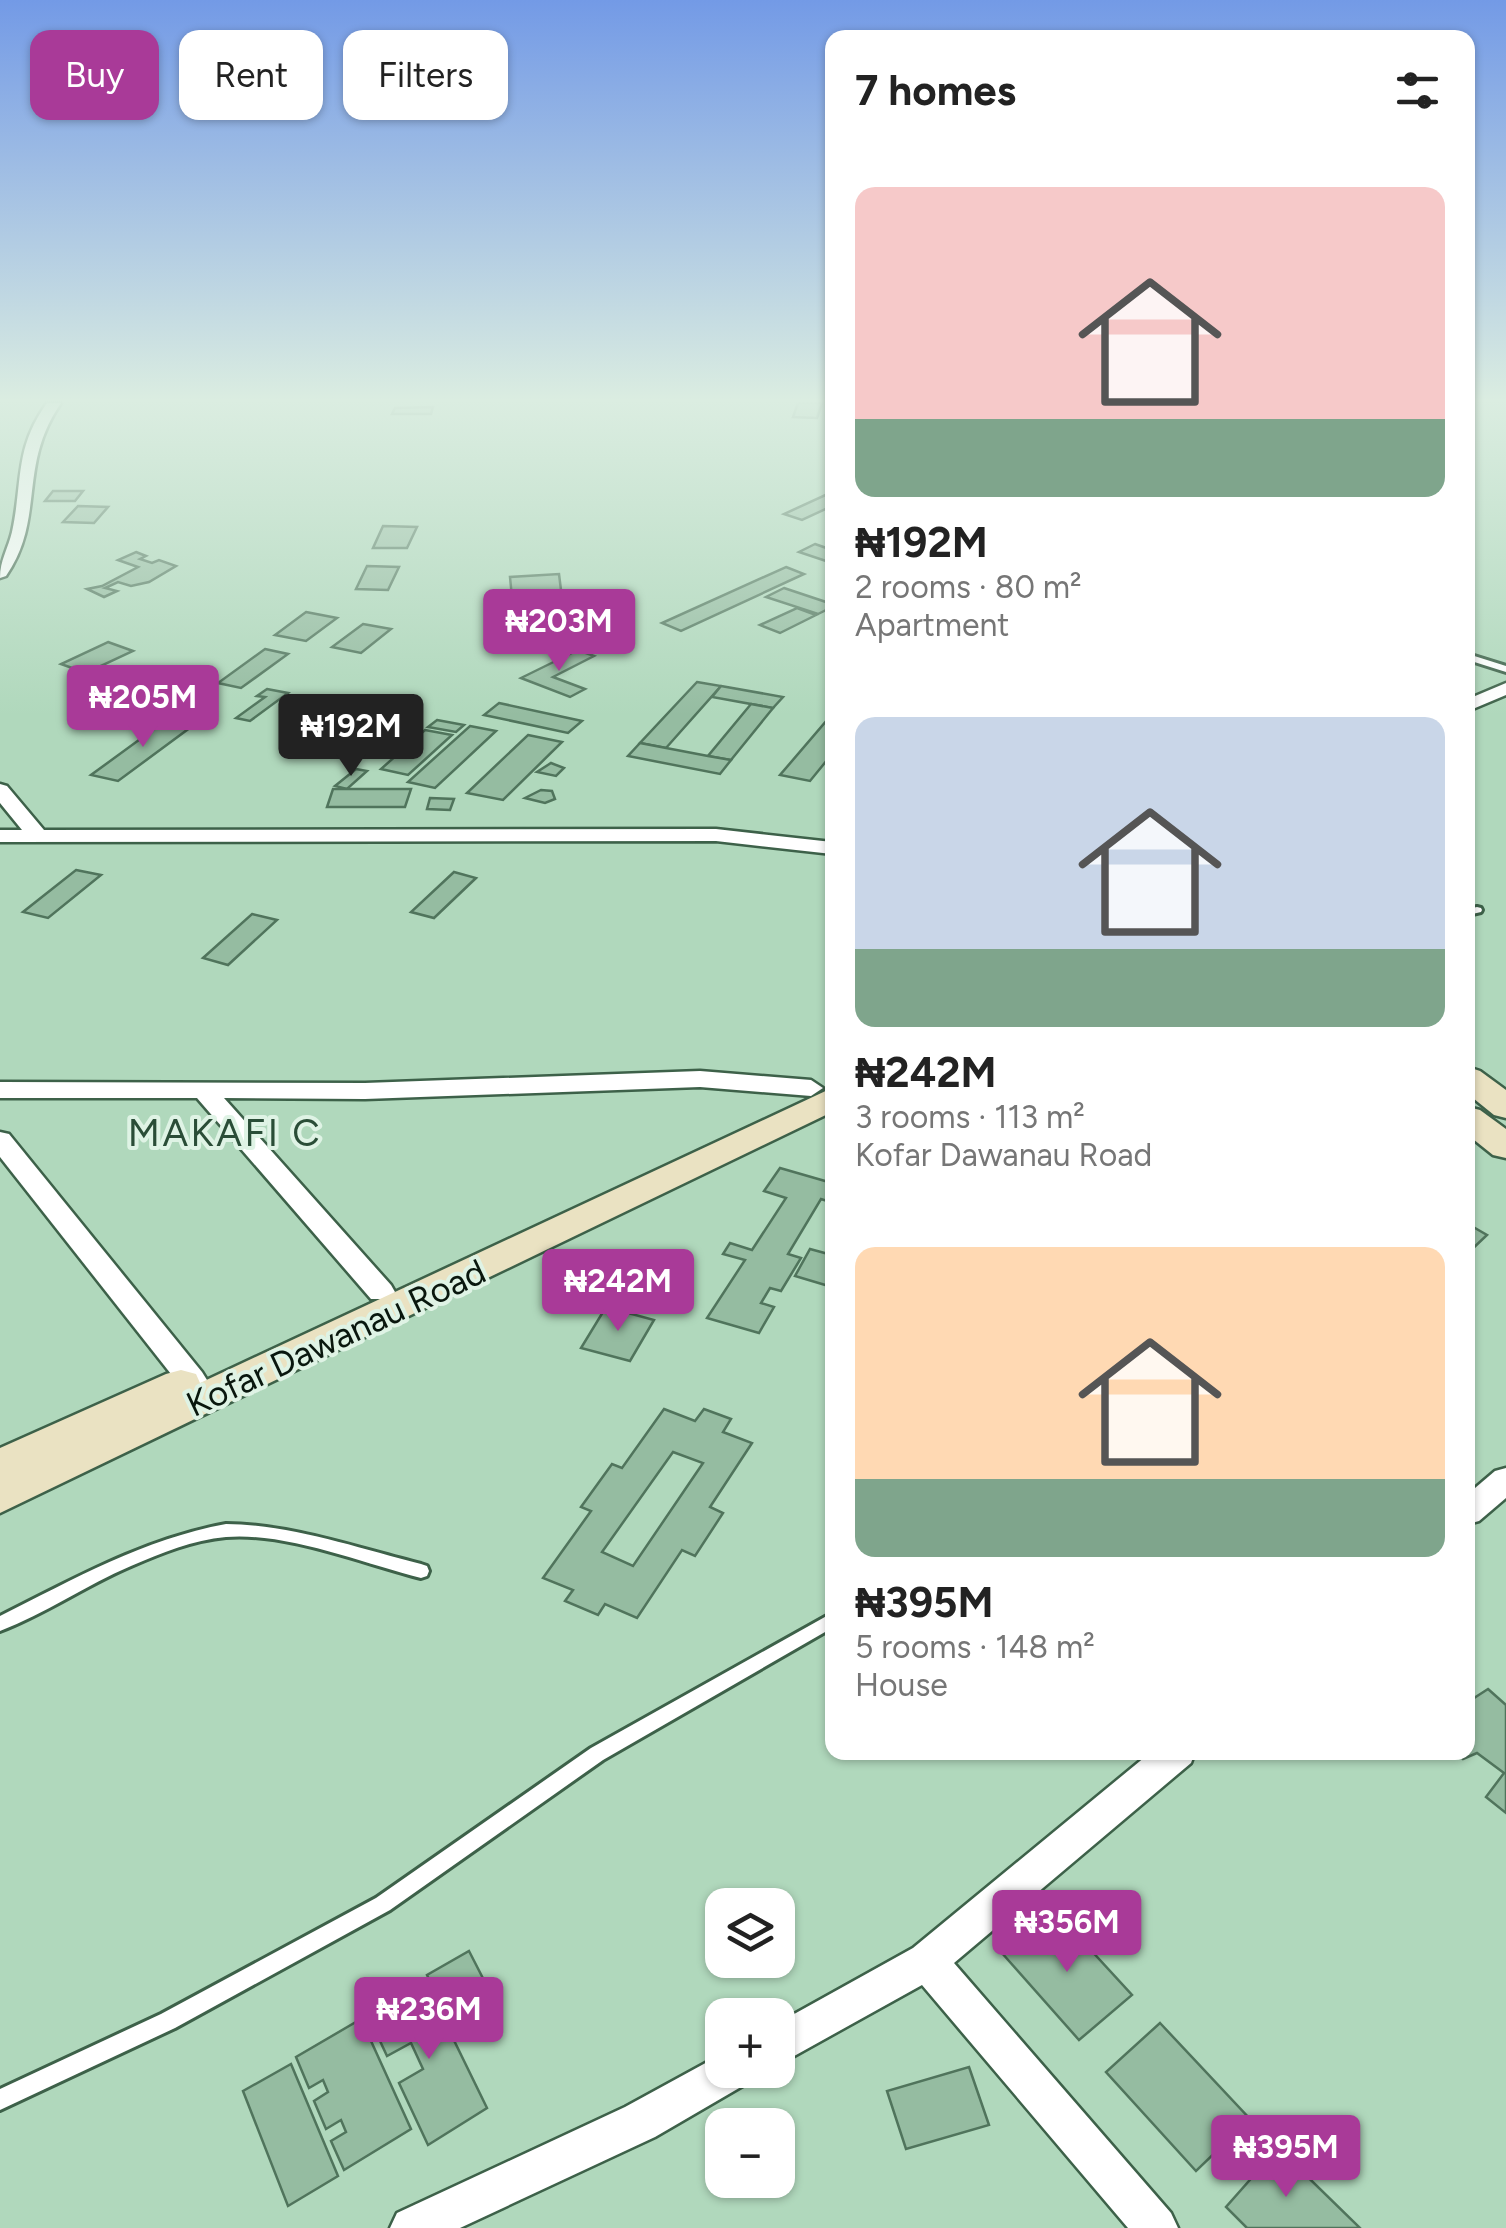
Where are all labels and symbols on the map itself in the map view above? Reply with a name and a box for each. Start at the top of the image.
pin: ₦203M [489,589,629,674]
pin: ₦205M [73,665,213,750]
pin: ₦192M [281,694,421,779]
district label: MAKAFI C [128,1110,322,1156]
pin: ₦242M [548,1249,688,1334]
street label: Kofar Dawanau Road [180,1250,492,1426]
pin: ₦356M [997,1890,1137,1975]
pin: ₦236M [359,1977,499,2062]
pin: ₦395M [1216,2115,1356,2200]

